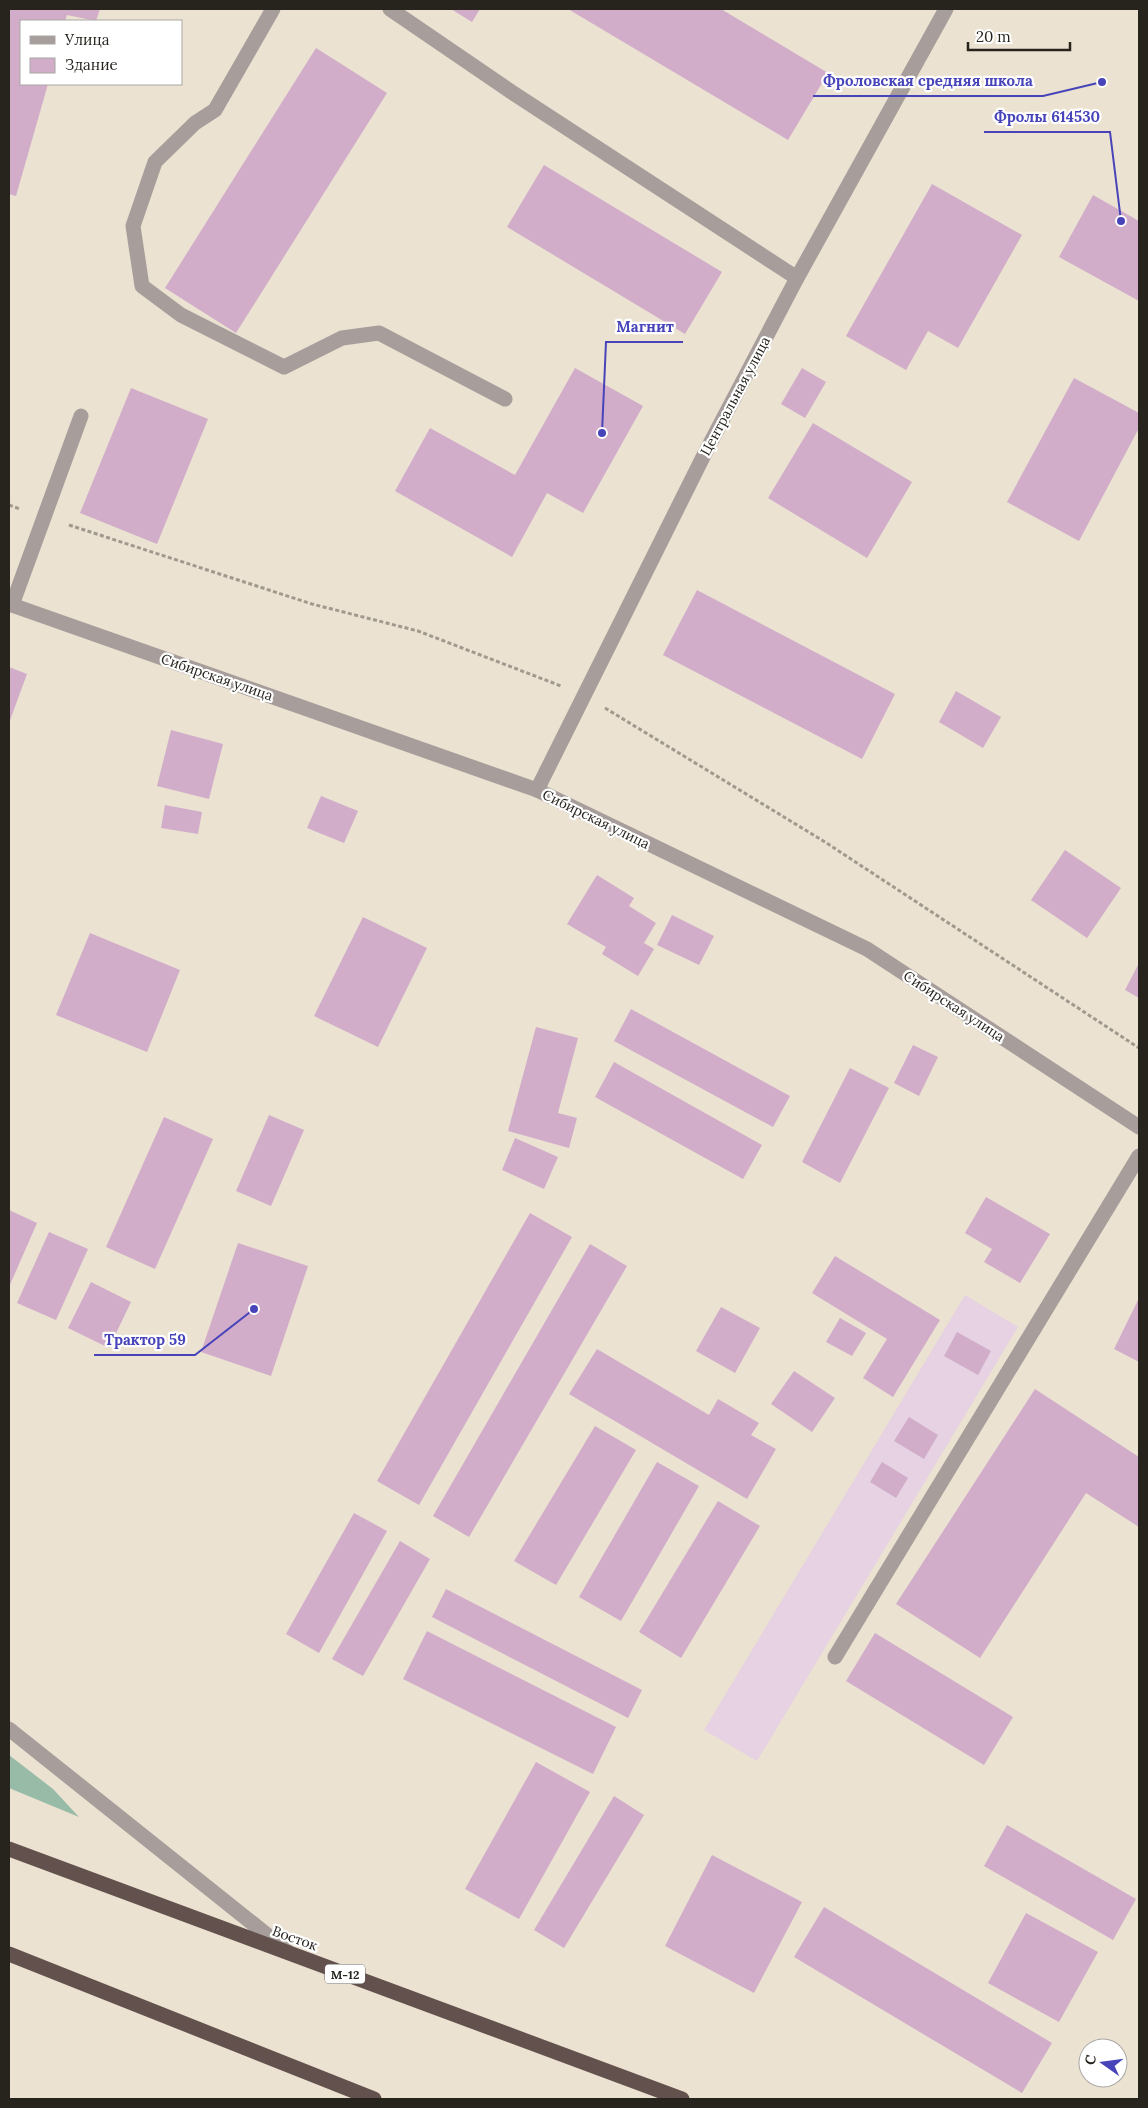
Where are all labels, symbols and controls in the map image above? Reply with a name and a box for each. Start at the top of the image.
legend [20,20,182,85]
scale bar [968,20,1070,52]
text: 20 m [976,27,1011,46]
text: Улица [64,30,110,49]
text: Здание [65,55,118,74]
callout: Фроловская средняя школа [813,66,1043,96]
text: Фроловская средняя школа [823,71,1033,90]
callout: Фролы 614530 [984,102,1110,132]
text: Фролы 614530 [994,107,1100,126]
callout: Магнит [606,312,683,342]
text: Магнит [616,317,674,336]
street label: Центральная улица [696,333,774,459]
street label: Сибирская улица [159,649,275,705]
street label: Сибирская улица [539,785,653,853]
street label: Сибирская улица [900,967,1008,1045]
callout: Трактор 59 [94,1325,195,1355]
text: Трактор 59 [104,1330,186,1349]
street label: Восток [270,1922,321,1955]
road number: М-12 [325,1965,365,1984]
north arrow [1078,2038,1128,2088]
text: С [1080,2053,1100,2067]

